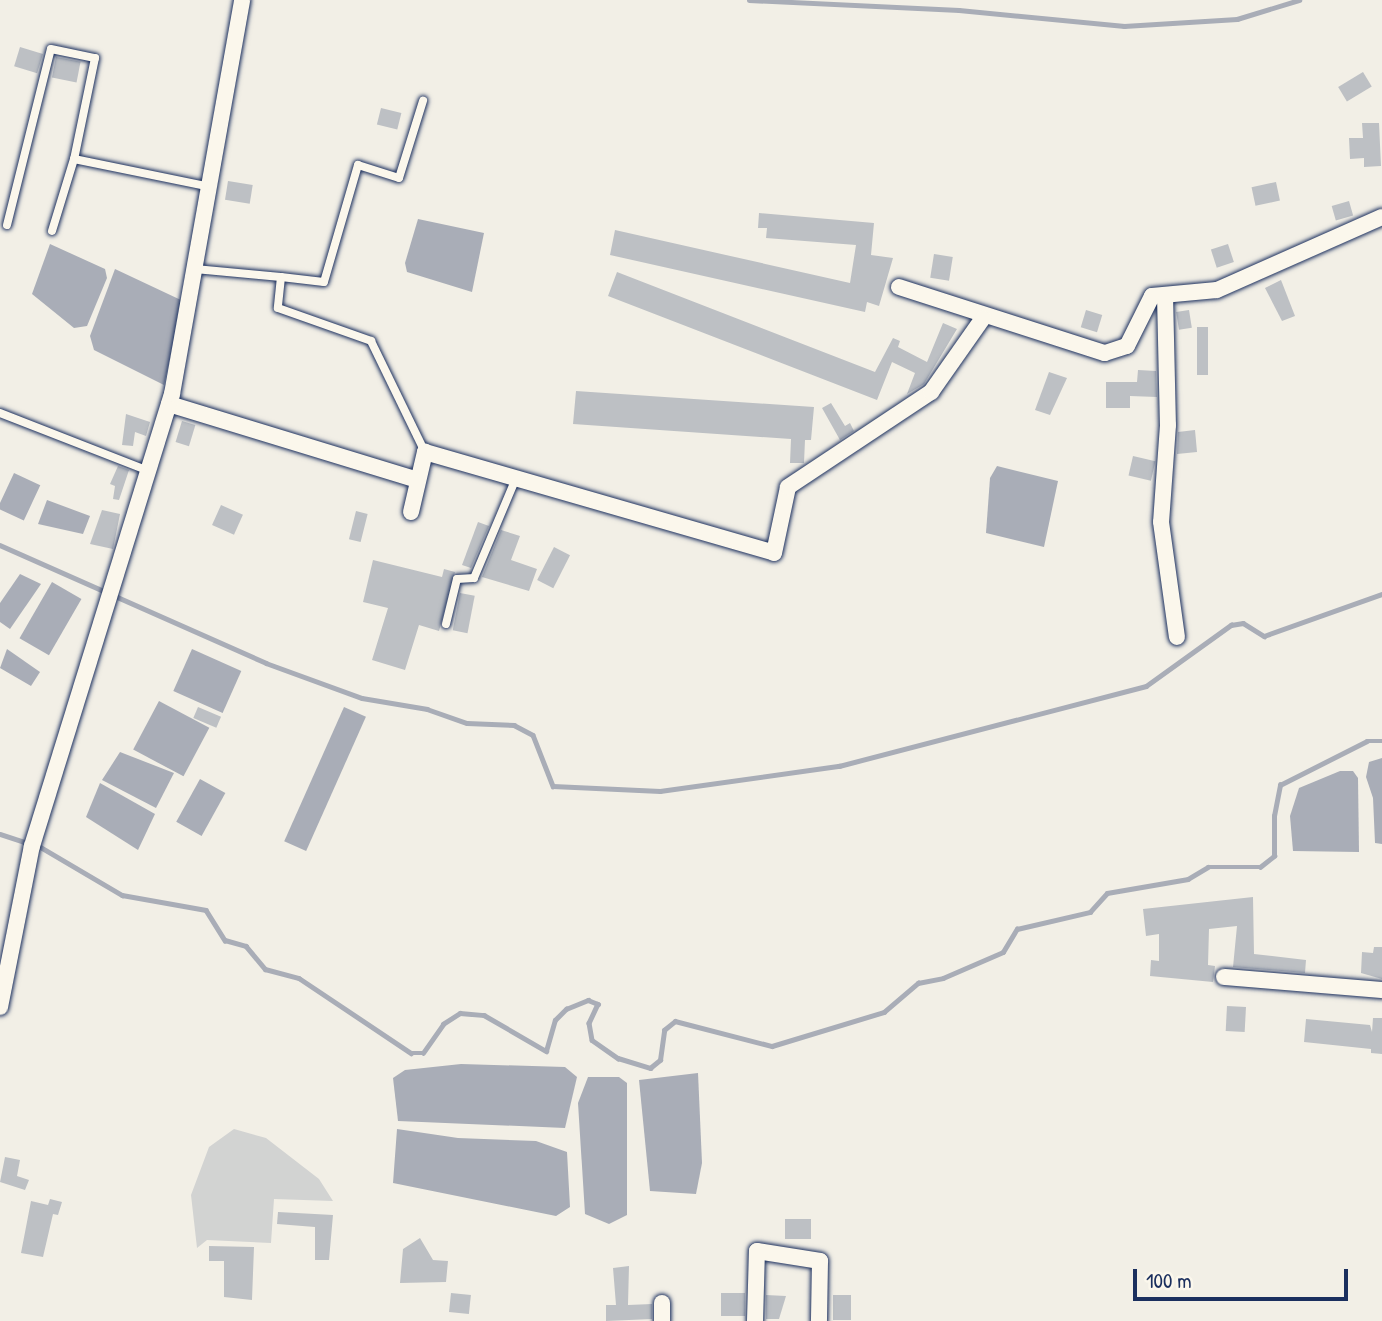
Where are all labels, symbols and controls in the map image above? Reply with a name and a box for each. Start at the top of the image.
scale bar [1137,1254,1352,1298]
text: 100 m [1146,1266,1192,1295]

